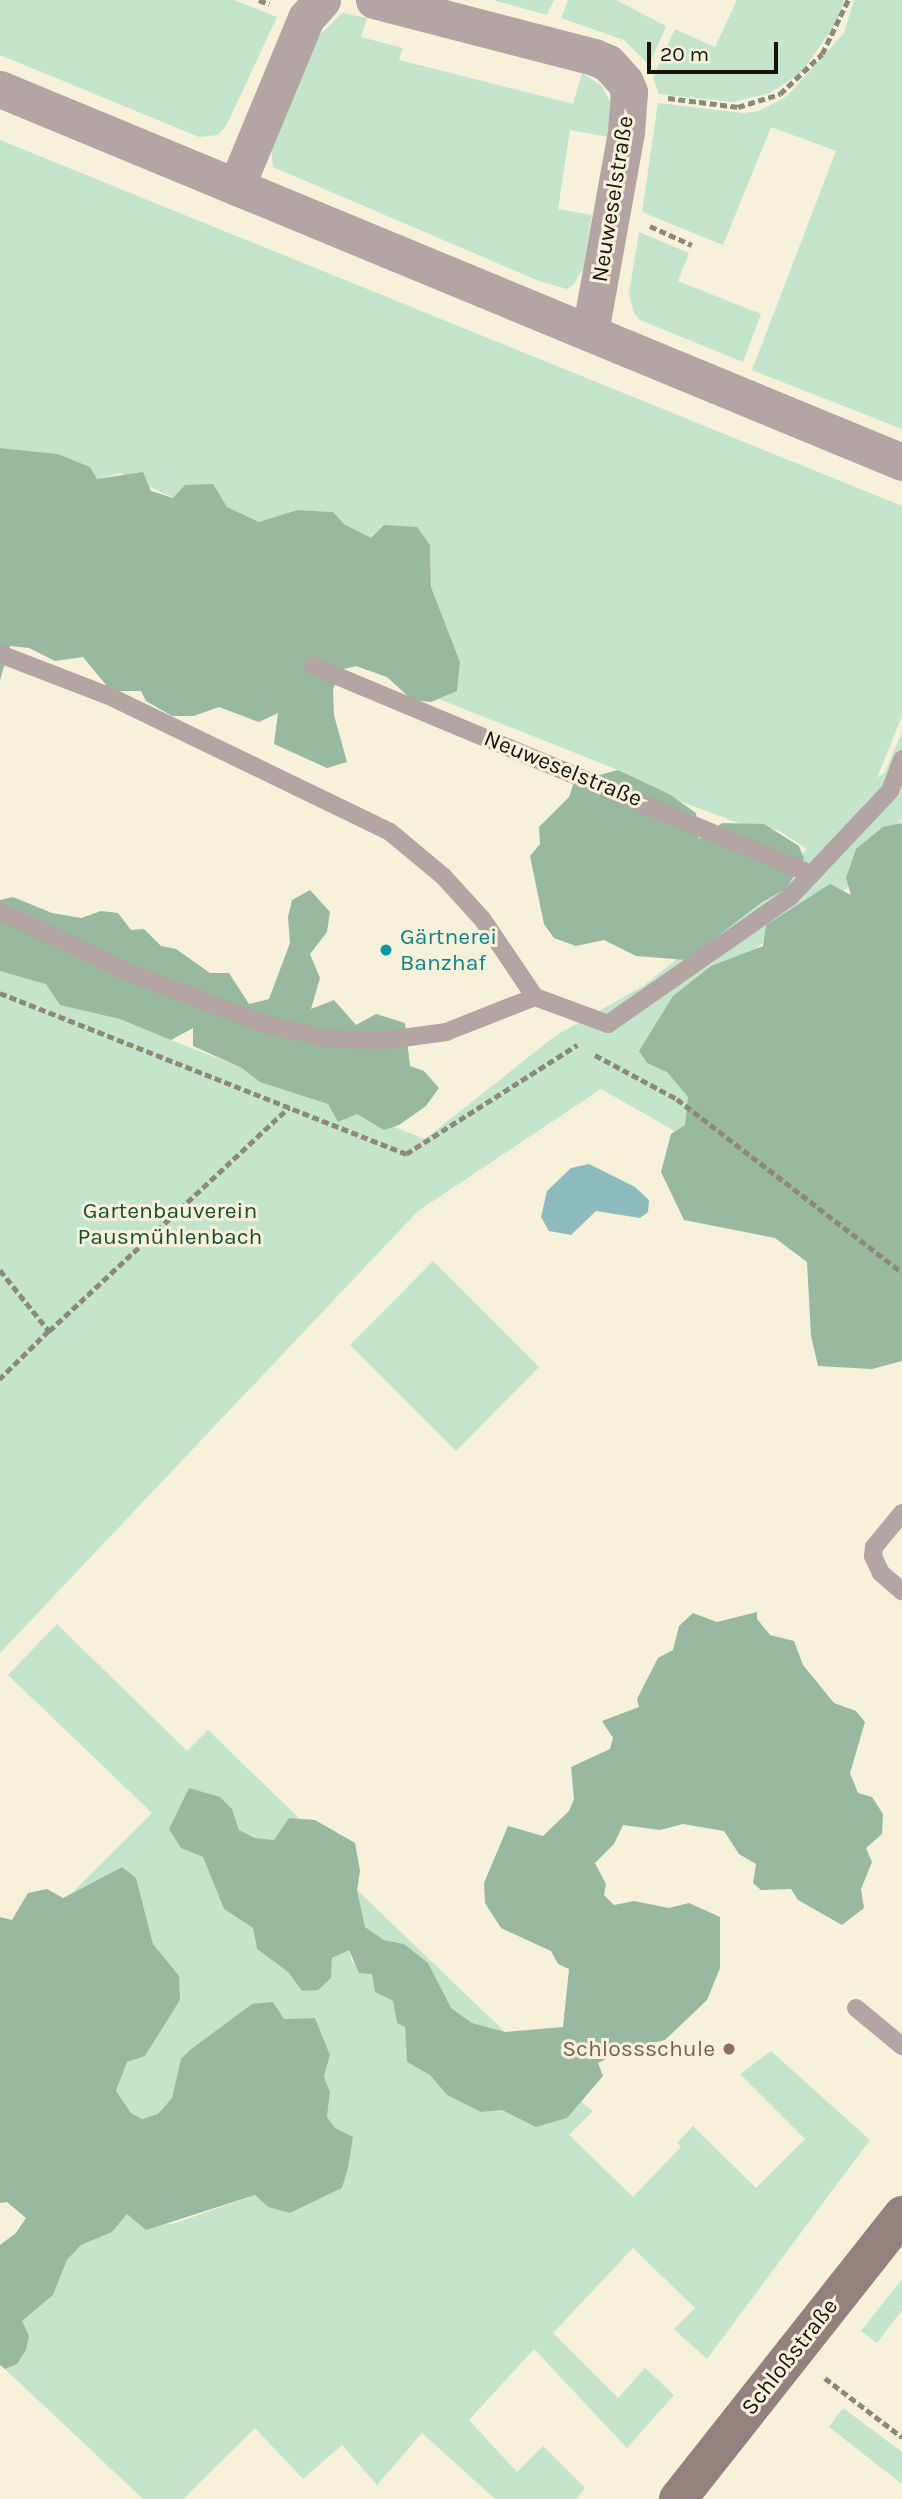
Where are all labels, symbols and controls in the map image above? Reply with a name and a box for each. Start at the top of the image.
scale bar [650,28,781,72]
text: 20 m [660,42,709,66]
street label: Neuweselstraße [586,114,640,284]
street label: Neuweselstraße [480,725,646,813]
place label: Gärtnerei Banzhaf [400,923,497,977]
marker: Gärtnerei Banzhaf [378,942,394,958]
park label: Gartenbauverein Pausmühlenbach [78,1197,262,1251]
place label: Schlossschule [562,2035,715,2063]
marker: Schlossschule [721,2041,737,2057]
street label: Schloßstraße [736,2293,844,2421]

